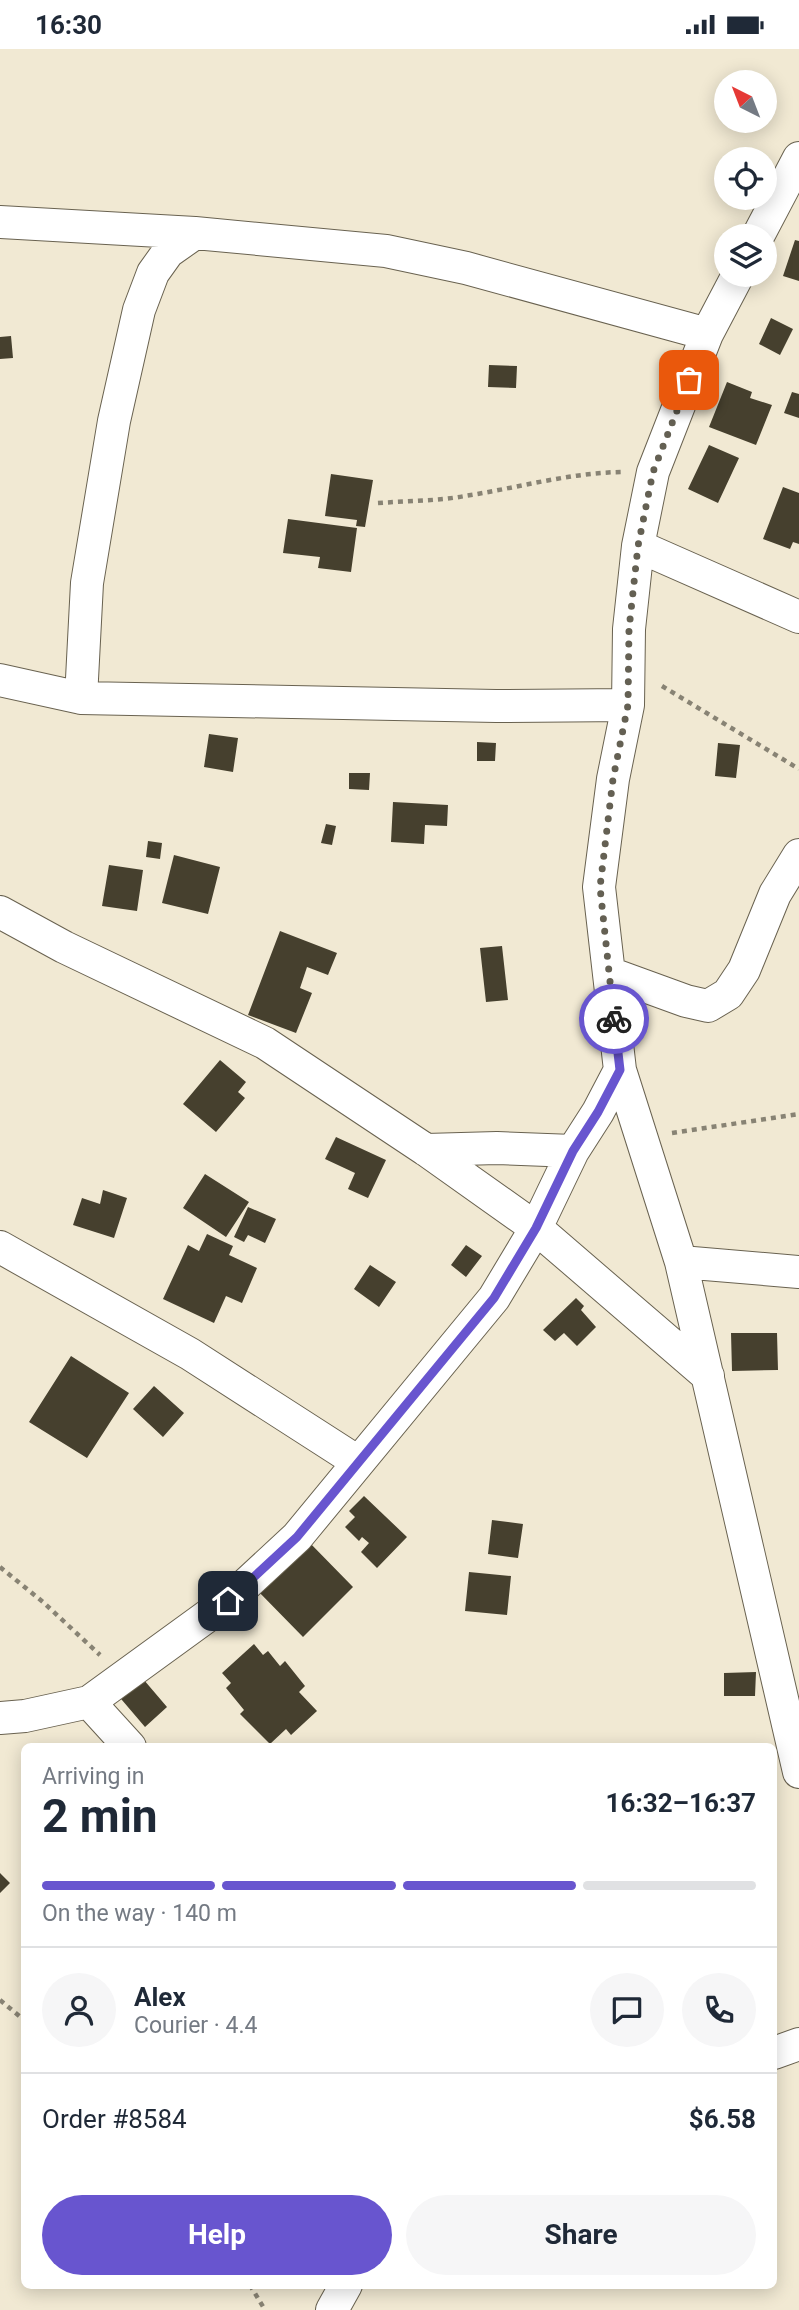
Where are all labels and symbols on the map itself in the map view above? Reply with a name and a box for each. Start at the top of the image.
north arrow [714,70,777,133]
pin [659,350,719,410]
courier [579,984,649,1054]
pin [198,1571,258,1631]

